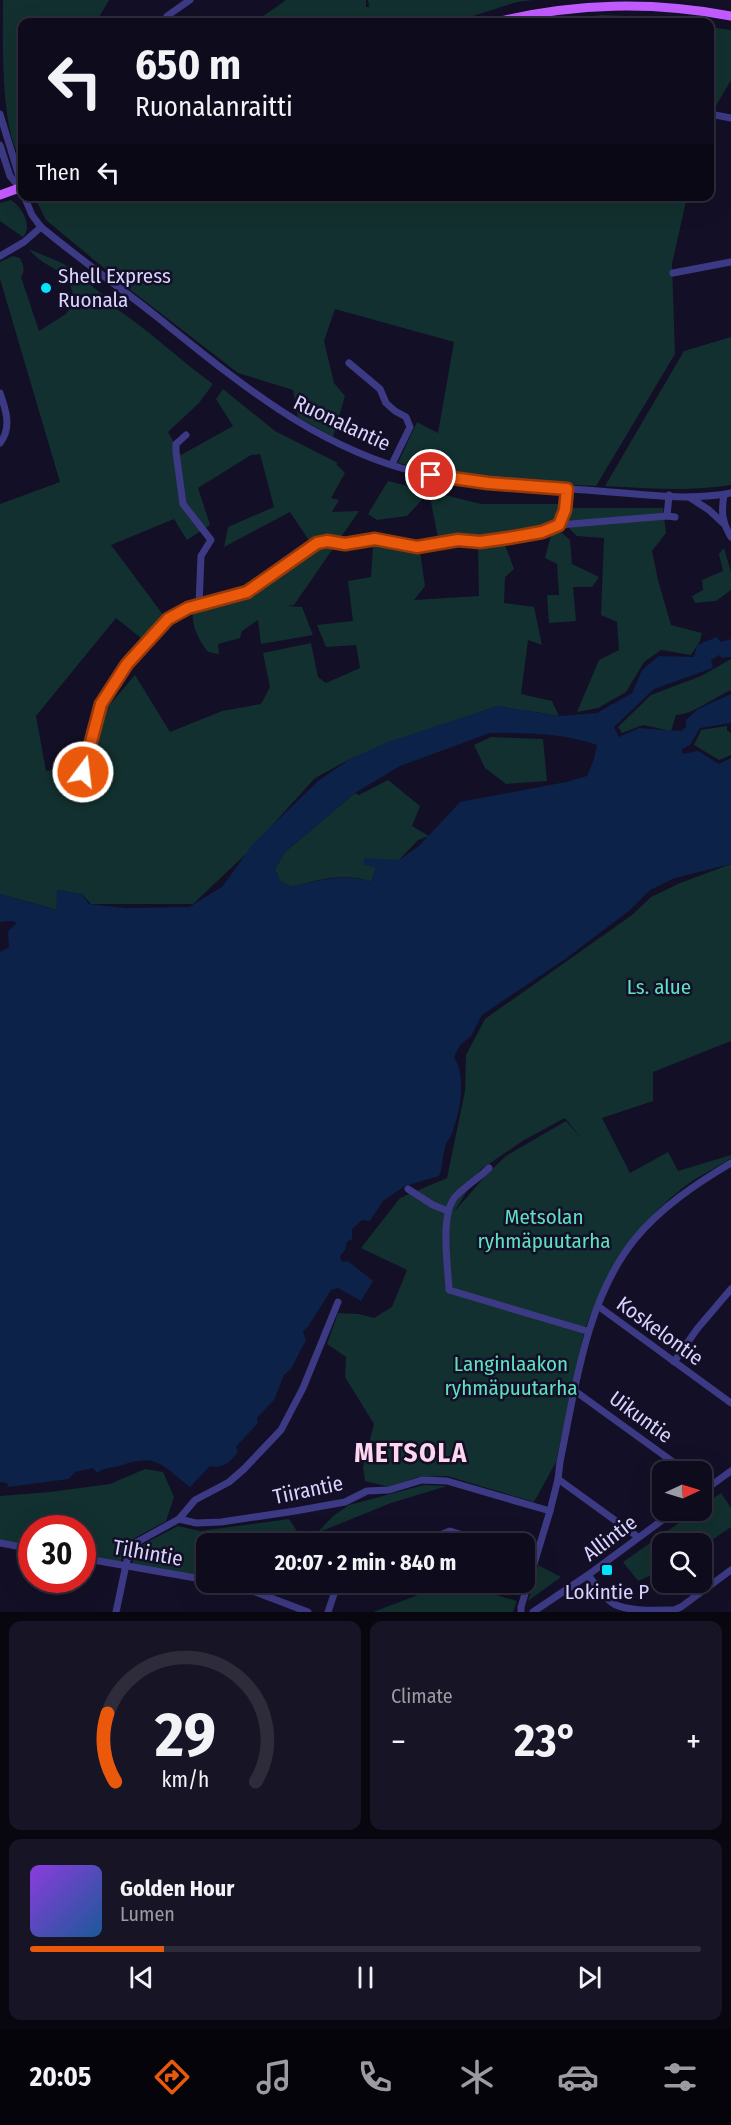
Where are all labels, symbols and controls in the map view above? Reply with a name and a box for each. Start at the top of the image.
text: 650 m [135,40,241,90]
icon: left [36,42,114,120]
text: Ruonalanraitti [135,91,293,123]
icon: left [92,156,125,189]
text: Then [36,159,80,186]
place label: Shell Express Ruonala [58,263,171,313]
marker: Shell Express Ruonala [39,281,53,295]
street label: Ruonalantie [289,389,395,457]
pin [405,449,456,500]
icon: arrive [414,458,447,491]
position arrow [51,740,115,804]
park label: Ls. alue [627,974,691,1000]
park label: Metsolan ryhmäpuutarha [477,1204,611,1254]
street label: Koskelontie [612,1291,708,1371]
park label: Langinlaakon ryhmäpuutarha [444,1351,578,1401]
street label: Uikuntie [604,1385,678,1449]
district label: METSOLA [354,1437,468,1469]
north arrow [652,1461,712,1521]
map controls [652,1461,712,1593]
street label: Tiirantie [271,1470,345,1510]
street label: Allintie [578,1509,642,1567]
speed limit sign: 30 [18,1515,96,1593]
button: search [652,1533,712,1593]
street label: Tilhintie [111,1534,185,1572]
text: 20:07 · 2 min · 840 m [275,1549,456,1576]
marker: Lokintie P [600,1563,614,1577]
place label: Lokintie P [565,1579,649,1605]
text: Climate [391,1684,453,1708]
text: 29 [154,1698,215,1773]
text: 23° [514,1714,578,1768]
text: − [391,1722,406,1762]
text: + [686,1722,701,1762]
text: km/h [161,1768,209,1794]
text: Golden Hour [120,1875,234,1902]
text: Lumen [120,1902,175,1926]
icon: previous [125,1961,158,1994]
icon: pause [349,1961,382,1994]
icon: next [573,1961,606,1994]
icon: directions [151,2056,193,2098]
icon: music [253,2056,295,2098]
icon: phone [354,2056,396,2098]
icon: climate [456,2056,498,2098]
icon: car [557,2056,599,2098]
icon: filters [659,2056,701,2098]
text: 20:05 [30,2061,91,2093]

